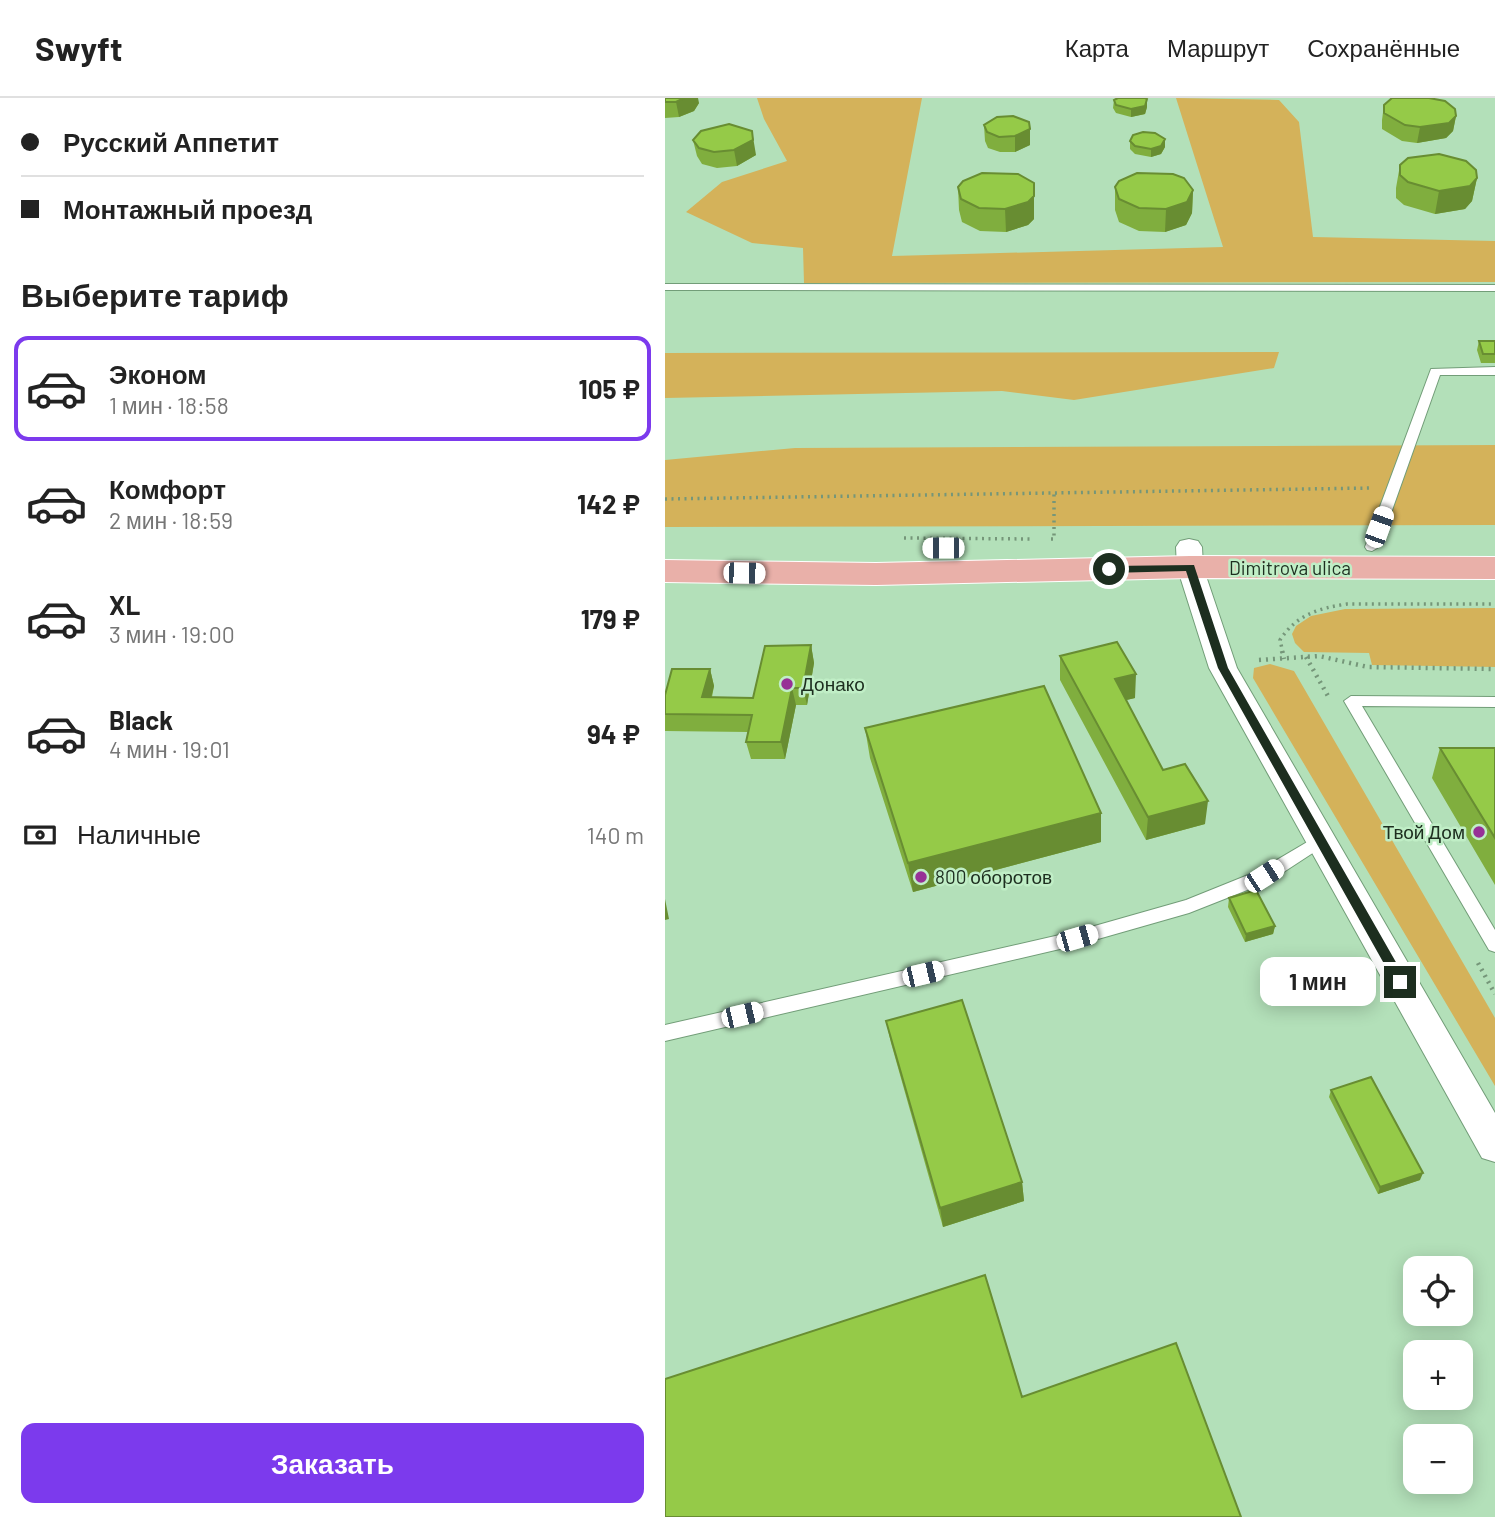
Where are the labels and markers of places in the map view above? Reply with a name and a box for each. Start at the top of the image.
place label: Донако [801,672,865,695]
marker: Донако [779,676,795,692]
place label: Твой Дом [1383,820,1465,843]
marker: Твой Дом [1471,824,1487,840]
place label: 800 оборотов [935,865,1052,888]
marker: 800 оборотов [913,869,929,885]

